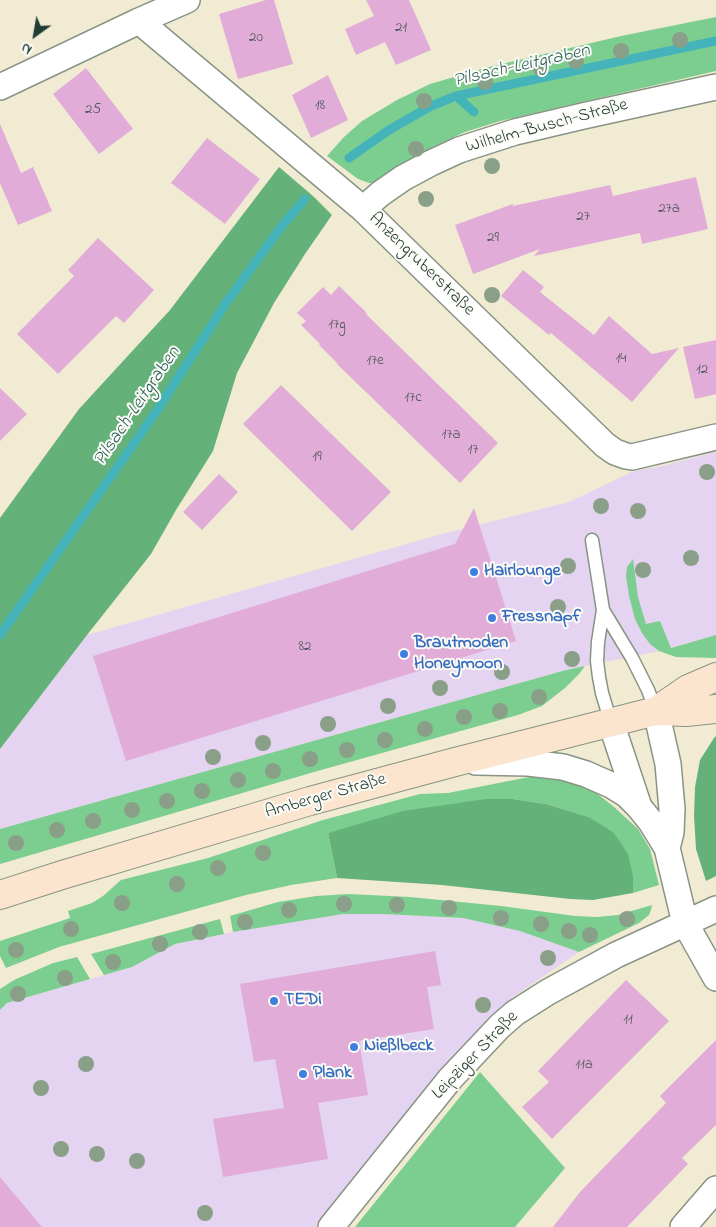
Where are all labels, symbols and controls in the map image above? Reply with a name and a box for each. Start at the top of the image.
north arrow [10,10,60,60]
house number: 21 [395,20,407,38]
house number: 20 [249,30,263,48]
text: N [17,37,36,60]
water label: Pilsach-Leitgraben [452,40,592,94]
street label: Wilhelm-Busch-Straße [464,95,630,159]
house number: 18 [315,98,325,116]
house number: 25 [85,102,101,120]
house number: 27a [658,201,680,219]
street label: Anzengruberstraße [363,209,479,321]
house number: 27 [576,209,590,227]
house number: 29 [487,230,499,248]
house number: 17g [328,317,346,335]
water label: Pilsach-Leitgraben [90,343,186,471]
house number: 14 [616,351,626,369]
house number: 17e [366,353,384,371]
house number: 12 [696,362,708,380]
house number: 17c [404,390,422,408]
house number: 17a [441,427,461,445]
house number: 17 [468,442,478,460]
house number: 19 [312,449,322,467]
place label: Hairlounge [484,561,561,583]
marker: Hairlounge [468,566,480,578]
place label: Fressnapf [502,607,581,629]
marker: Fressnapf [486,612,498,624]
place label: Brautmoden Honeymoon [414,633,508,676]
house number: 82 [298,639,312,657]
marker: Brautmoden Honeymoon [398,648,410,660]
street label: Amberger Straße [263,769,389,825]
place label: TEDi [284,990,322,1012]
marker: TEDi [268,995,280,1007]
street label: Leipziger Straße [428,1007,524,1105]
house number: 11 [623,1012,633,1030]
place label: Nießlbeck [364,1036,433,1058]
marker: Nießlbeck [348,1041,360,1053]
house number: 11a [575,1057,593,1075]
place label: Plank [313,1063,352,1085]
marker: Plank [297,1068,309,1080]

